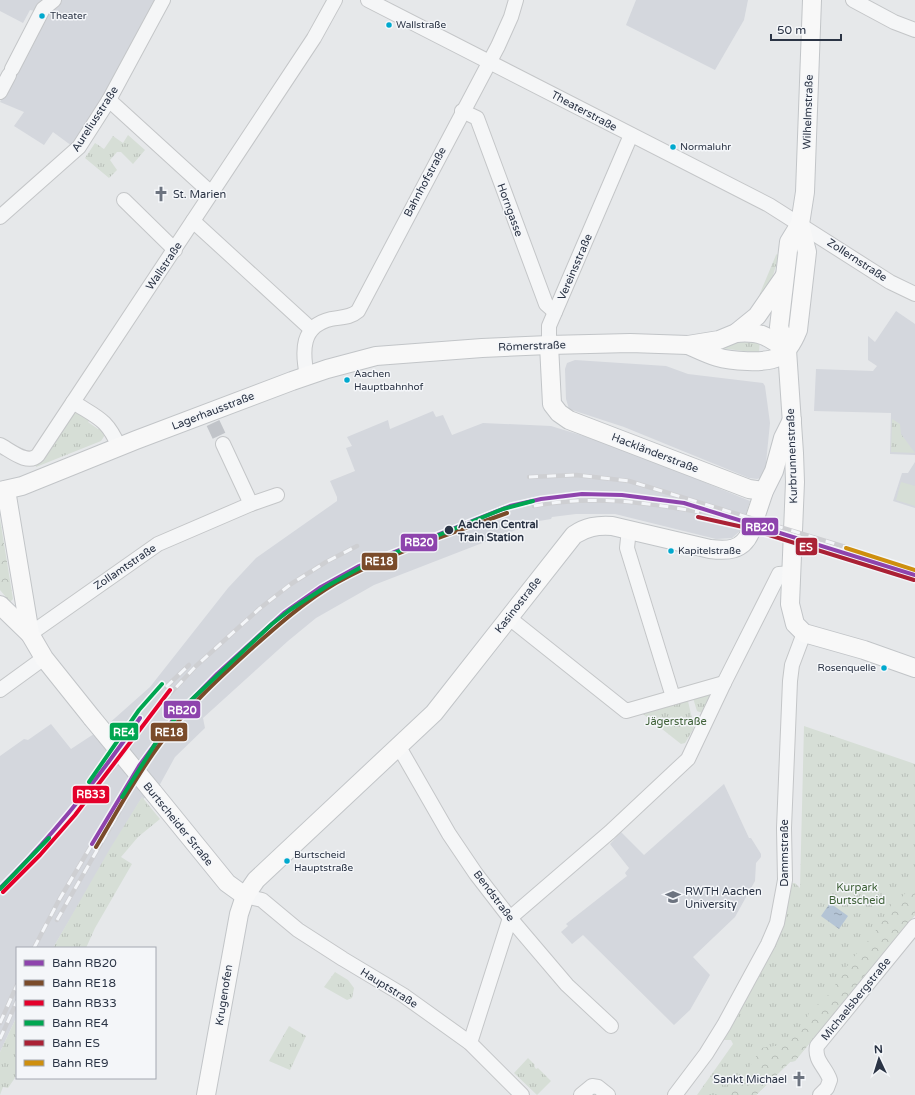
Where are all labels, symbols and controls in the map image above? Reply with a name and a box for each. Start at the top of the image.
place label: Theater [50,10,87,22]
marker: Theater [37,11,47,21]
scale bar [771,16,841,42]
place label: Wallstraße [396,19,446,31]
marker: Wallstraße [384,20,394,30]
text: 50 m [777,23,806,37]
street label: Wilhelmstraße [800,74,816,150]
street label: Aureliusstraße [69,84,121,154]
street label: Theaterstraße [549,88,619,134]
place label: Normaluhr [680,141,731,153]
marker: Normaluhr [668,142,678,152]
street label: Bahnhofstraße [401,145,449,219]
street label: Horngasse [494,182,526,238]
church icon: St. Marien [152,185,170,203]
place label: St. Marien [173,188,226,201]
street label: Vereinsstraße [555,232,595,302]
street label: Zollernstraße [824,236,890,284]
street label: Wallstraße [143,240,185,292]
street label: Römerstraße [498,338,566,354]
place label: Aachen Hauptbahnhof [354,368,424,393]
marker: Aachen Hauptbahnhof [342,375,352,385]
street label: Lagerhausstraße [170,389,256,433]
street label: Kurbrunnenstraße [784,408,800,504]
street label: Hackländerstraße [610,430,700,476]
line badge: RB20 [741,517,779,536]
place label: Aachen Central Train Station [457,518,539,544]
text: RB20 [745,521,775,534]
marker: Aachen Central Train Station [443,524,455,536]
line badge: RB20 [400,533,438,552]
text: RB20 [404,536,434,549]
line badge: ES [795,537,818,556]
street label: Zollamtstraße [91,541,159,593]
text: ES [799,541,813,554]
place label: Kapitelstraße [678,545,741,557]
marker: Kapitelstraße [666,546,676,556]
line badge: RE18 [361,552,398,571]
text: RE18 [365,555,393,568]
street label: Kasinostraße [492,574,544,636]
place label: Rosenquelle [818,662,876,674]
marker: Rosenquelle [879,663,889,673]
line badge: RB20 [163,700,201,719]
text: RB20 [167,704,197,717]
park label: Jägerstraße [645,715,707,728]
line badge: RE4 [109,722,139,741]
line badge: RE18 [150,722,188,742]
text: RE4 [113,726,135,739]
text: RE18 [155,726,183,739]
street label: Burtscheider Straße [140,780,216,868]
line badge: RB33 [72,785,110,804]
text: RB33 [76,788,106,801]
street label: Dammstraße [778,819,791,887]
place label: Burtscheid Hauptstraße [294,849,353,874]
marker: Burtscheid Hauptstraße [282,856,292,866]
street label: Bendstraße [471,868,517,924]
park label: Kurpark Burtscheid [829,881,885,907]
place label: RWTH Aachen University [685,885,762,911]
school or university icon: RWTH Aachen University [664,888,682,906]
legend [16,947,156,1079]
street label: Michaelsbergstraße [818,955,894,1043]
text: Bahn RB20 [52,956,117,970]
street label: Krugenofen [213,964,235,1026]
street label: Hauptstraße [358,965,420,1011]
text: Bahn RE18 [52,976,116,990]
text: Bahn RB33 [52,996,117,1010]
text: Bahn RE4 [52,1016,109,1030]
text: Bahn ES [52,1036,100,1050]
north arrow [859,1039,899,1079]
text: N [873,1043,883,1056]
text: Bahn RE9 [52,1056,109,1070]
church icon: Sankt Michael [790,1070,808,1088]
place label: Sankt Michael [713,1073,787,1086]

